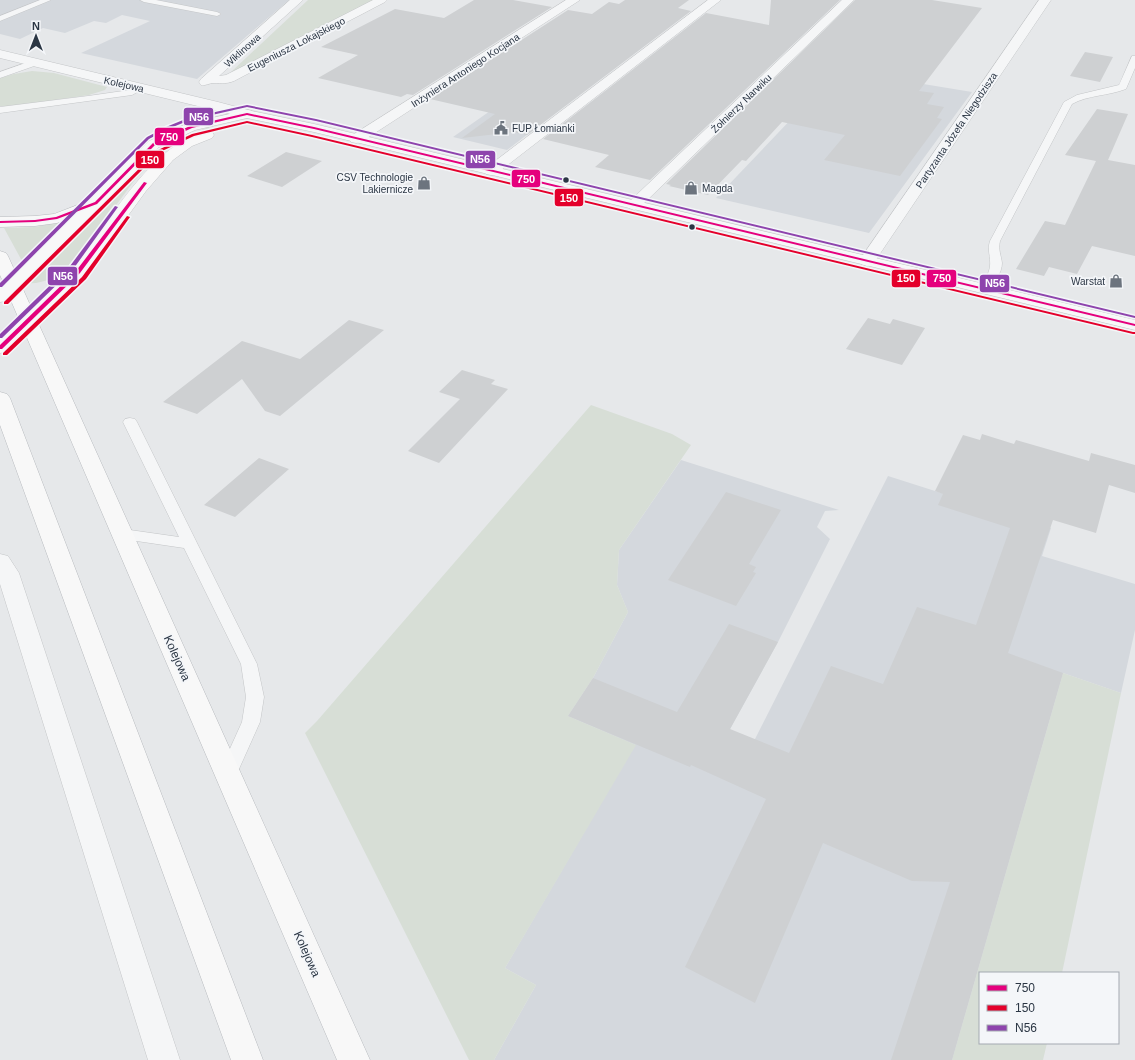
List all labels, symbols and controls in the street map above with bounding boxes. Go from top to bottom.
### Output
street label: Eugeniusza Lokajskiego [246,15,347,74]
north arrow [16,16,56,56]
text: N [32,20,40,32]
street label: Wiklinowa [222,31,263,70]
street label: Inżyniera Antoniego Kocjana [409,31,522,110]
street label: Partyzanta Józefa Niegodzisza [913,70,1000,190]
street label: Żołnierzy Narwiku [708,71,774,135]
street label: Kolejowa [103,75,145,95]
line badge: N56 [183,107,214,126]
text: N56 [189,111,209,123]
public building icon: FUP Łomianki [493,120,509,136]
place label: FUP Łomianki [512,123,575,134]
line badge: 750 [154,127,185,146]
text: 750 [160,131,178,143]
line badge: 150 [135,150,165,169]
line badge: N56 [465,150,496,169]
text: N56 [470,153,490,165]
text: 150 [141,154,159,166]
line badge: 750 [511,169,541,188]
place label: CSV Technologie Lakiernicze [336,172,413,195]
text: 750 [517,173,535,185]
shop icon: CSV Technologie Lakiernicze [416,175,432,191]
unlabelled marker [561,175,571,185]
shop icon: Magda [683,180,699,196]
place label: Magda [702,183,733,194]
line badge: 150 [554,188,584,207]
text: 150 [560,192,578,204]
unlabelled marker [687,222,697,232]
line badge: N56 [47,266,78,286]
line badge: 150 [891,269,921,288]
line badge: 750 [926,269,957,288]
text: N56 [53,270,73,282]
text: 150 [897,272,915,284]
text: 750 [933,272,951,284]
shop icon: Warstat [1108,273,1124,289]
line badge: N56 [979,274,1010,293]
place label: Warstat [1071,276,1105,287]
text: N56 [985,277,1005,289]
street label: Kolejowa [161,633,193,683]
street label: Kolejowa [291,929,323,979]
legend [979,972,1119,1044]
text: 750 [1015,981,1035,995]
text: 150 [1015,1001,1035,1015]
text: N56 [1015,1021,1037,1035]

